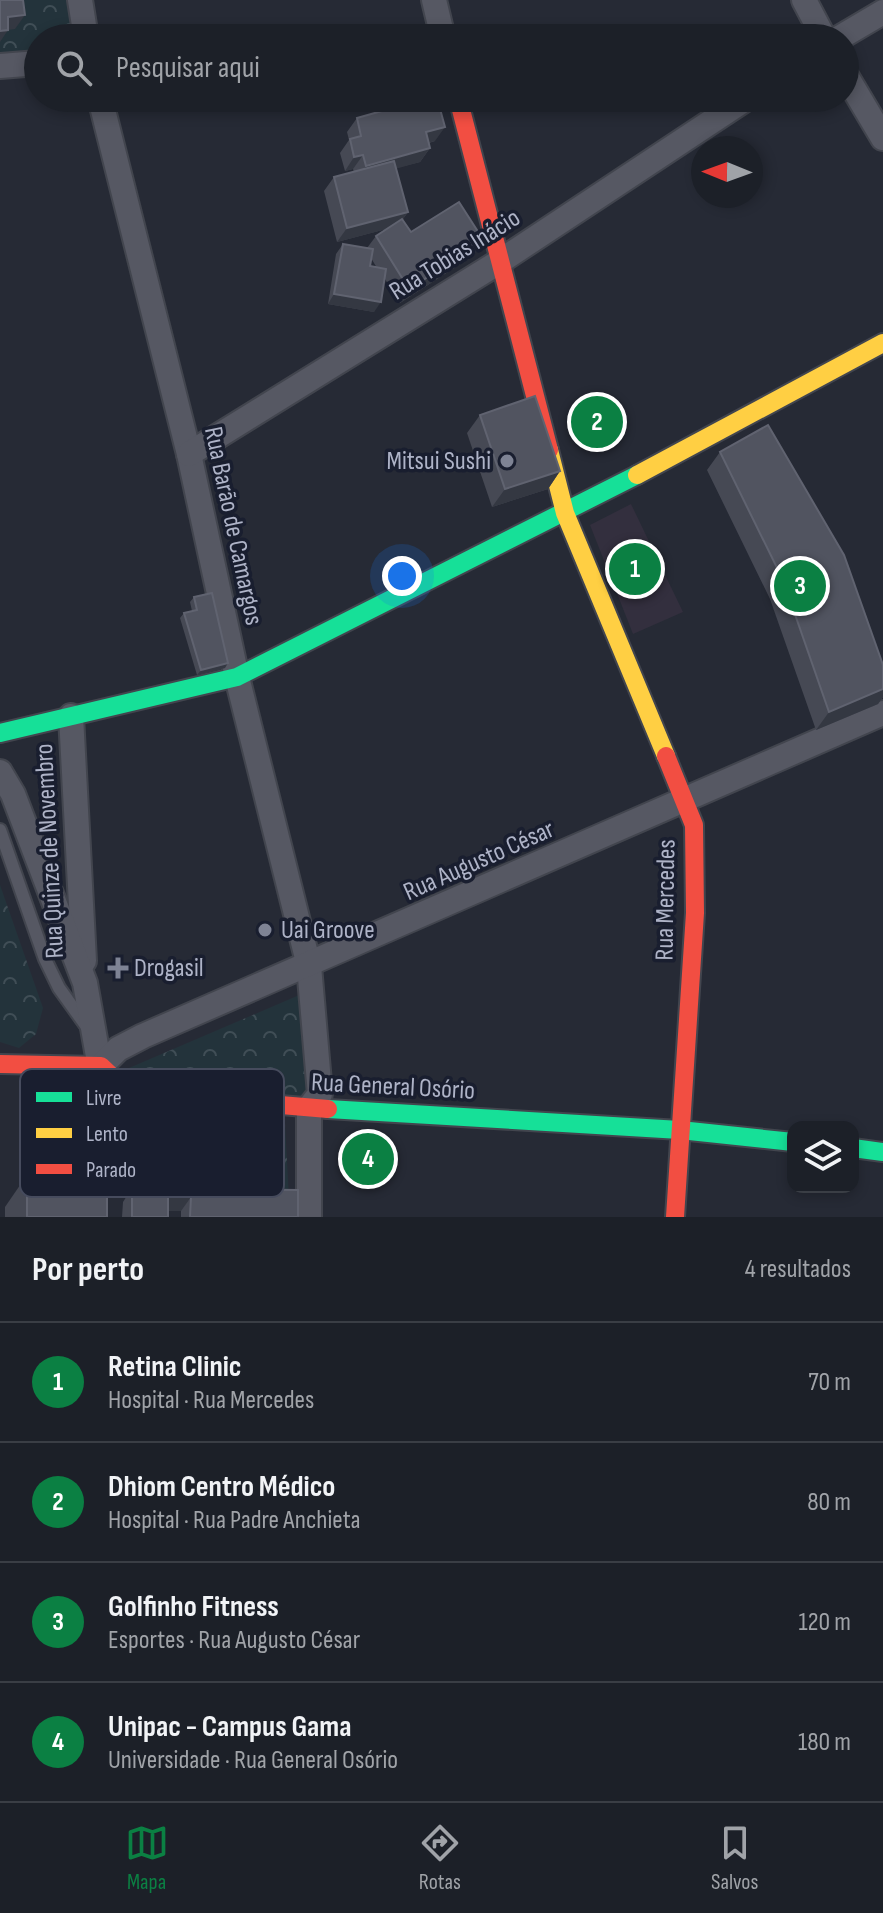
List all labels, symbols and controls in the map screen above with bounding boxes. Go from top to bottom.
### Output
search box [24,24,859,112]
icon: search [52,46,96,90]
text: Pesquisar aqui [116,50,260,86]
north arrow [691,136,763,208]
street label: Rua Tobias Inácio [384,203,526,307]
pin: 2 [571,392,623,452]
street label: Rua Barão de Camargos [197,424,269,628]
place label: Mitsui Sushi [387,446,491,477]
marker: Mitsui Sushi [498,452,516,470]
pin: 1 [609,539,661,599]
your location [382,556,422,596]
pin: 3 [774,556,826,616]
street label: Rua Quinze de Novembro [29,743,71,959]
street label: Rua Augusto César [399,814,560,908]
street label: Rua Mercedes [649,839,683,961]
place label: Uai Groove [281,915,375,946]
marker: Uai Groove [256,921,274,939]
place label: Drogasil [134,953,204,984]
marker: Drogasil [109,959,127,977]
street label: Rua General Osório [310,1067,476,1107]
legend [20,1069,284,1197]
text: Livre [86,1085,122,1112]
text: Lento [86,1121,128,1148]
map controls [787,1121,859,1193]
button: layers [787,1121,859,1193]
pin: 4 [342,1129,394,1189]
text: Parado [86,1157,136,1184]
text: Por perto [32,1249,144,1290]
text: 4 resultados [745,1254,851,1285]
text: Retina Clinic [108,1349,242,1385]
text: 1 [53,1367,63,1398]
text: 70 m [808,1367,851,1398]
text: Hospital · Rua Mercedes [108,1385,314,1416]
text: Dhiom Centro Médico [108,1469,335,1505]
text: 2 [52,1487,64,1518]
text: 80 m [807,1487,851,1518]
text: Hospital · Rua Padre Anchieta [108,1505,360,1536]
text: Golfinho Fitness [108,1589,279,1625]
text: 3 [52,1607,64,1638]
text: 120 m [798,1607,851,1638]
text: Esportes · Rua Augusto César [108,1625,360,1656]
text: Unipac - Campus Gama [108,1709,351,1745]
text: 4 [52,1727,64,1758]
text: 180 m [798,1727,851,1758]
text: Universidade · Rua General Osório [108,1745,398,1776]
tab: Mapa [125,1821,169,1896]
tab: Rotas [418,1821,462,1896]
tab: Salvos [711,1821,758,1896]

